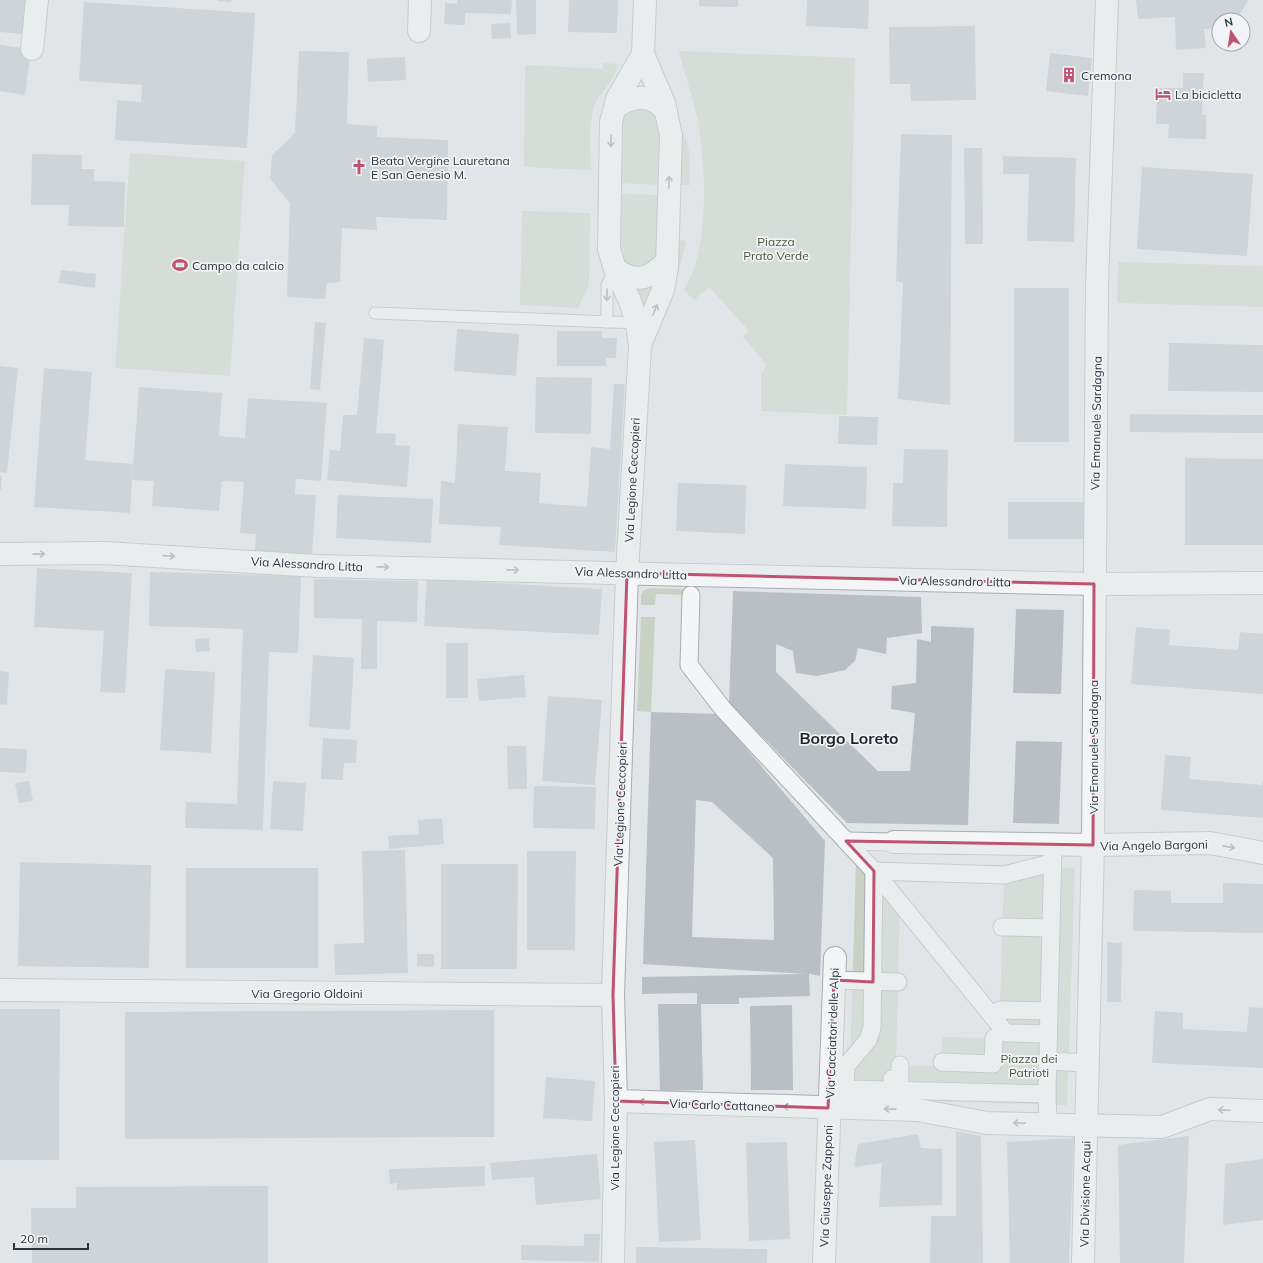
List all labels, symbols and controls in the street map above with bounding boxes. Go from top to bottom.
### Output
north arrow [1211,12,1251,52]
text: N [1223,15,1234,30]
building icon: Cremona [1060,66,1078,84]
place label: Cremona [1081,68,1132,83]
hotel icon: La bicicletta [1154,85,1172,103]
place label: La bicicletta [1175,87,1242,102]
one-way arrow [607,134,615,147]
place label: Beata Vergine Lauretana E San Genesio M. [371,153,510,182]
church icon: Beata Vergine Lauretana E San Genesio M. [350,158,368,176]
one-way arrow [666,176,673,189]
park label: Piazza Prato Verde [743,234,809,263]
sports icon: Campo da calcio [171,256,189,274]
place label: Campo da calcio [192,258,284,273]
one-way arrow [603,288,611,301]
one-way arrow [651,304,659,316]
street label: Via Emanuele Sardagna [1087,356,1105,490]
street label: Via Legione Ceccopieri [621,417,643,543]
one-way arrow [32,550,45,557]
one-way arrow [162,552,175,559]
street label: Via Alessandro Litta [251,554,363,574]
one-way arrow [376,563,389,571]
street label: Via Alessandro Litta [575,564,687,582]
one-way arrow [506,566,519,574]
street label: Via Alessandro Litta [899,573,1011,589]
street label: Via Emanuele Sardagna [1086,680,1101,814]
district label: Borgo Loreto [799,728,899,748]
street label: Via Legione Ceccopieri [610,741,630,867]
street label: Via Angelo Bargoni [1100,837,1208,853]
one-way arrow [1222,844,1235,852]
street label: Via Cacciatori delle Alpi [822,967,842,1099]
street label: Via Gregorio Oldoini [251,986,363,1001]
park label: Piazza dei Patrioti [1000,1051,1058,1080]
street label: Via Legione Ceccopieri [607,1065,622,1190]
street label: Via Carlo Cattaneo [669,1096,775,1114]
one-way arrow [639,1099,652,1106]
one-way arrow [783,1103,796,1111]
one-way arrow [884,1105,897,1113]
one-way arrow [1218,1106,1231,1113]
one-way arrow [1013,1119,1026,1127]
street label: Via Giuseppe Zapponi [816,1125,836,1247]
street label: Via Divisione Acqui [1077,1140,1093,1247]
scale bar [14,1225,88,1251]
text: 20 m [20,1231,48,1246]

